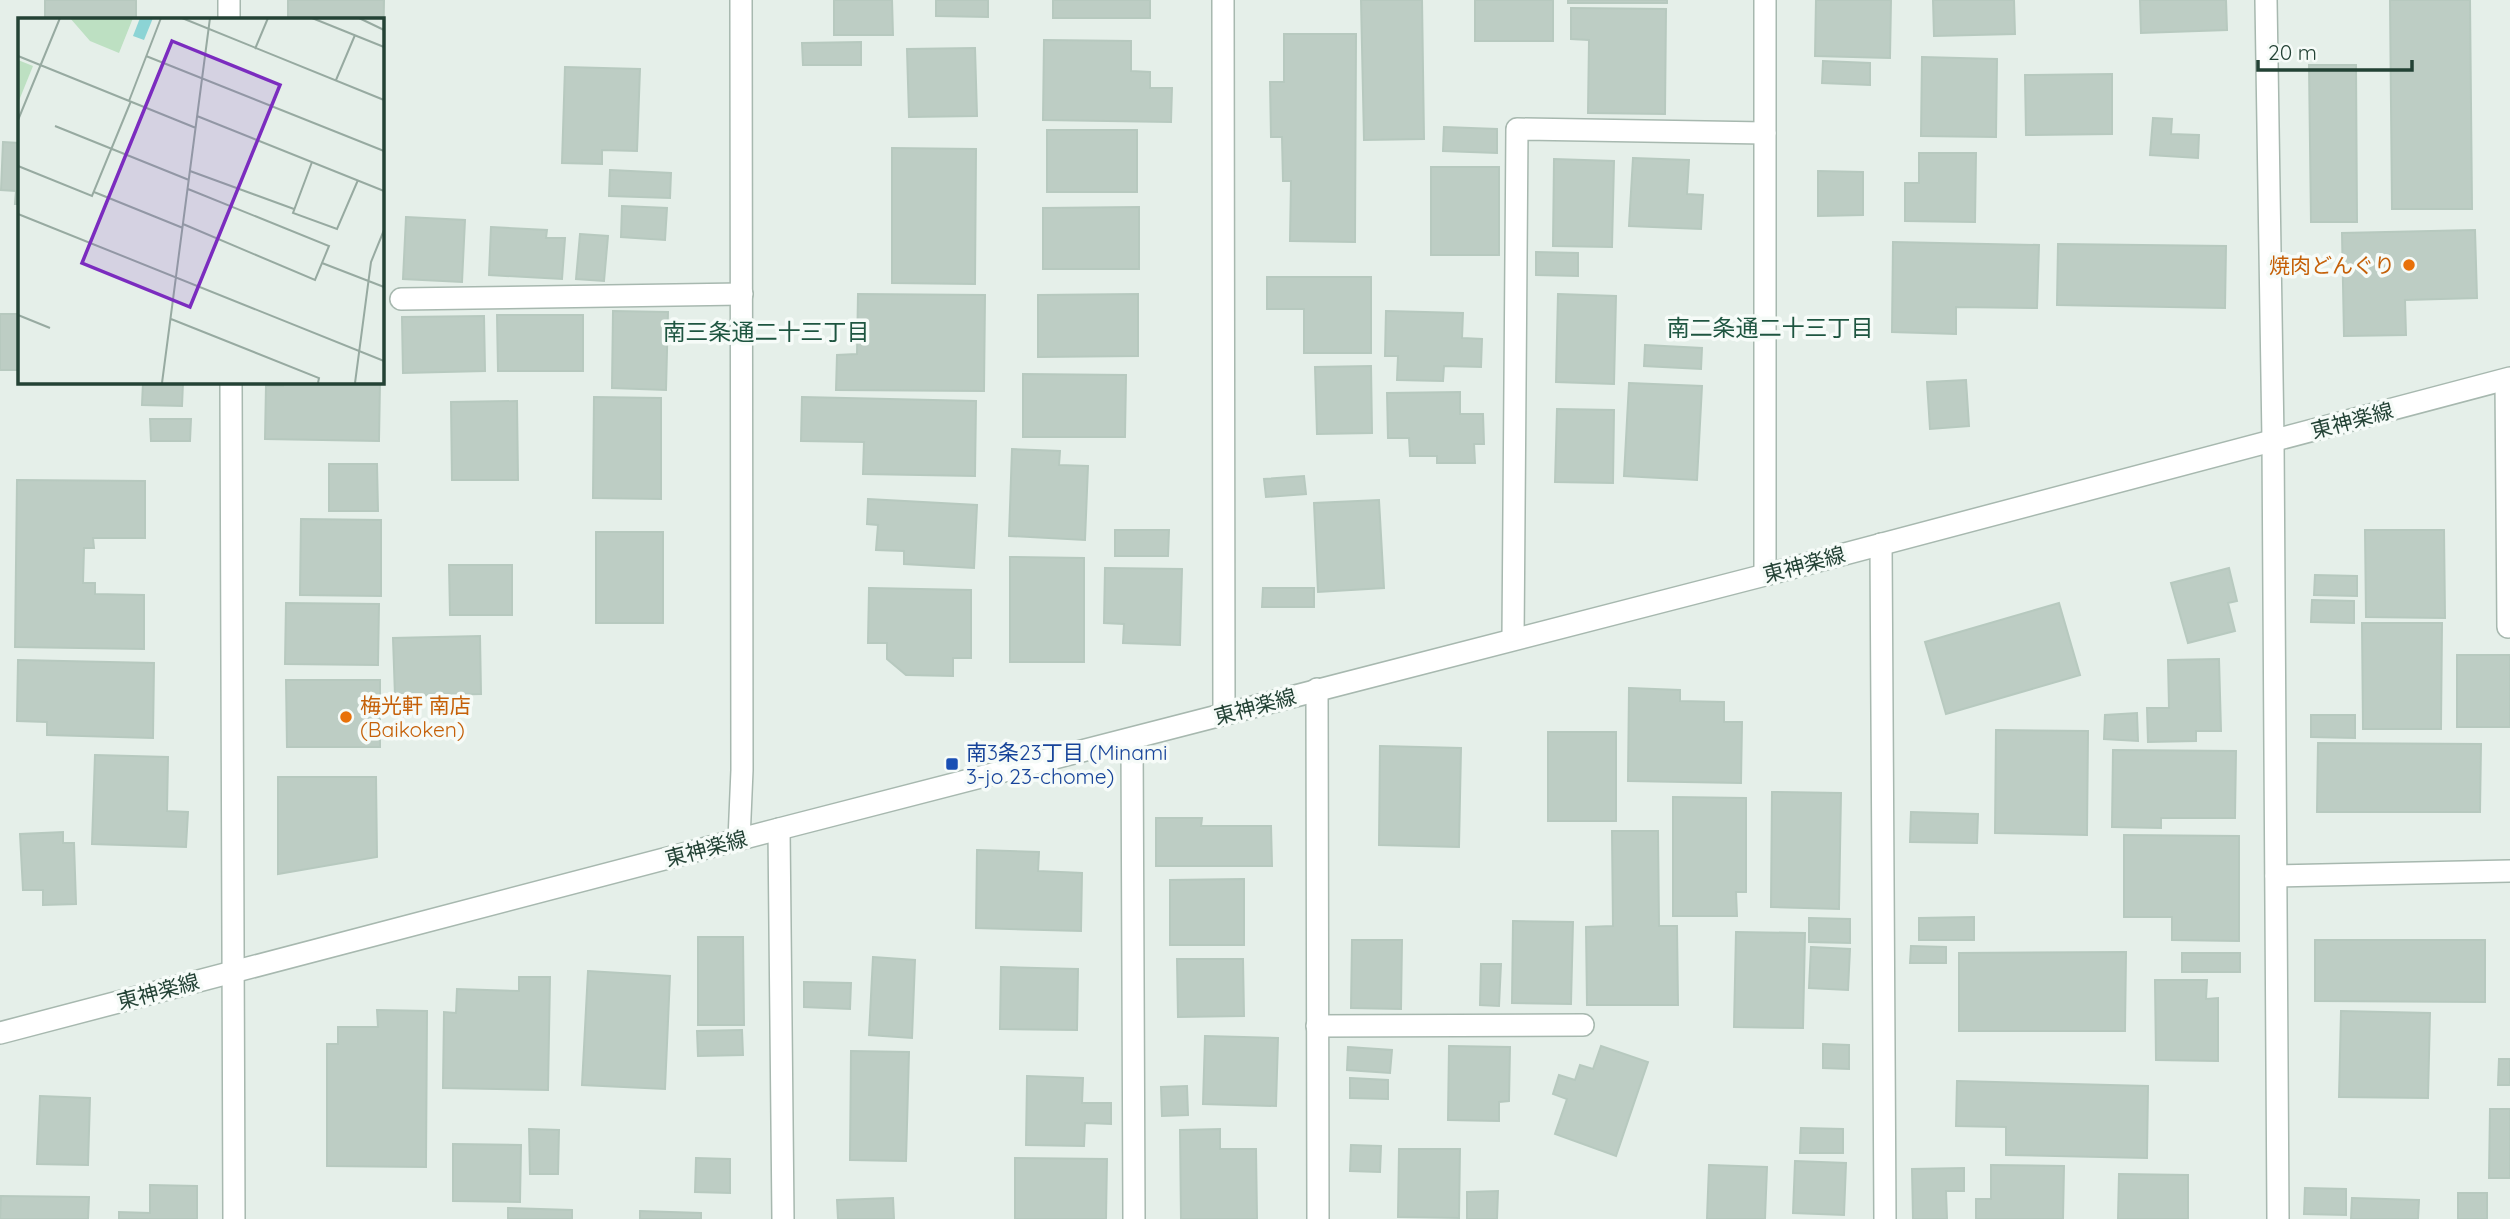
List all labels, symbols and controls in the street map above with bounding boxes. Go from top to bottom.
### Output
inset map [18,18,383,383]
scale bar [2258,28,2412,72]
text: 20 m [2268,39,2317,65]
place label: 焼肉どんぐり [2269,252,2395,278]
marker: 焼肉どんぐり [2401,257,2417,273]
district label: 南二条通二十三丁目 [1667,313,1874,342]
district label: 南三条通二十三丁目 [663,317,870,346]
street label: 東神楽線 [2308,397,2396,443]
street label: 東神楽線 [1760,541,1848,587]
street label: 東神楽線 [1211,683,1299,729]
place label: 梅光軒 南店 (Baikoken) [360,692,471,742]
marker: 梅光軒 南店 (Baikoken) [338,709,354,725]
place label: 南3条23丁目 (Minami 3-jo 23-chome) [966,739,1168,789]
marker: 南3条23丁目 (Minami 3-jo 23-chome) [944,756,960,772]
street label: 東神楽線 [662,825,750,871]
street label: 東神楽線 [114,968,202,1014]

